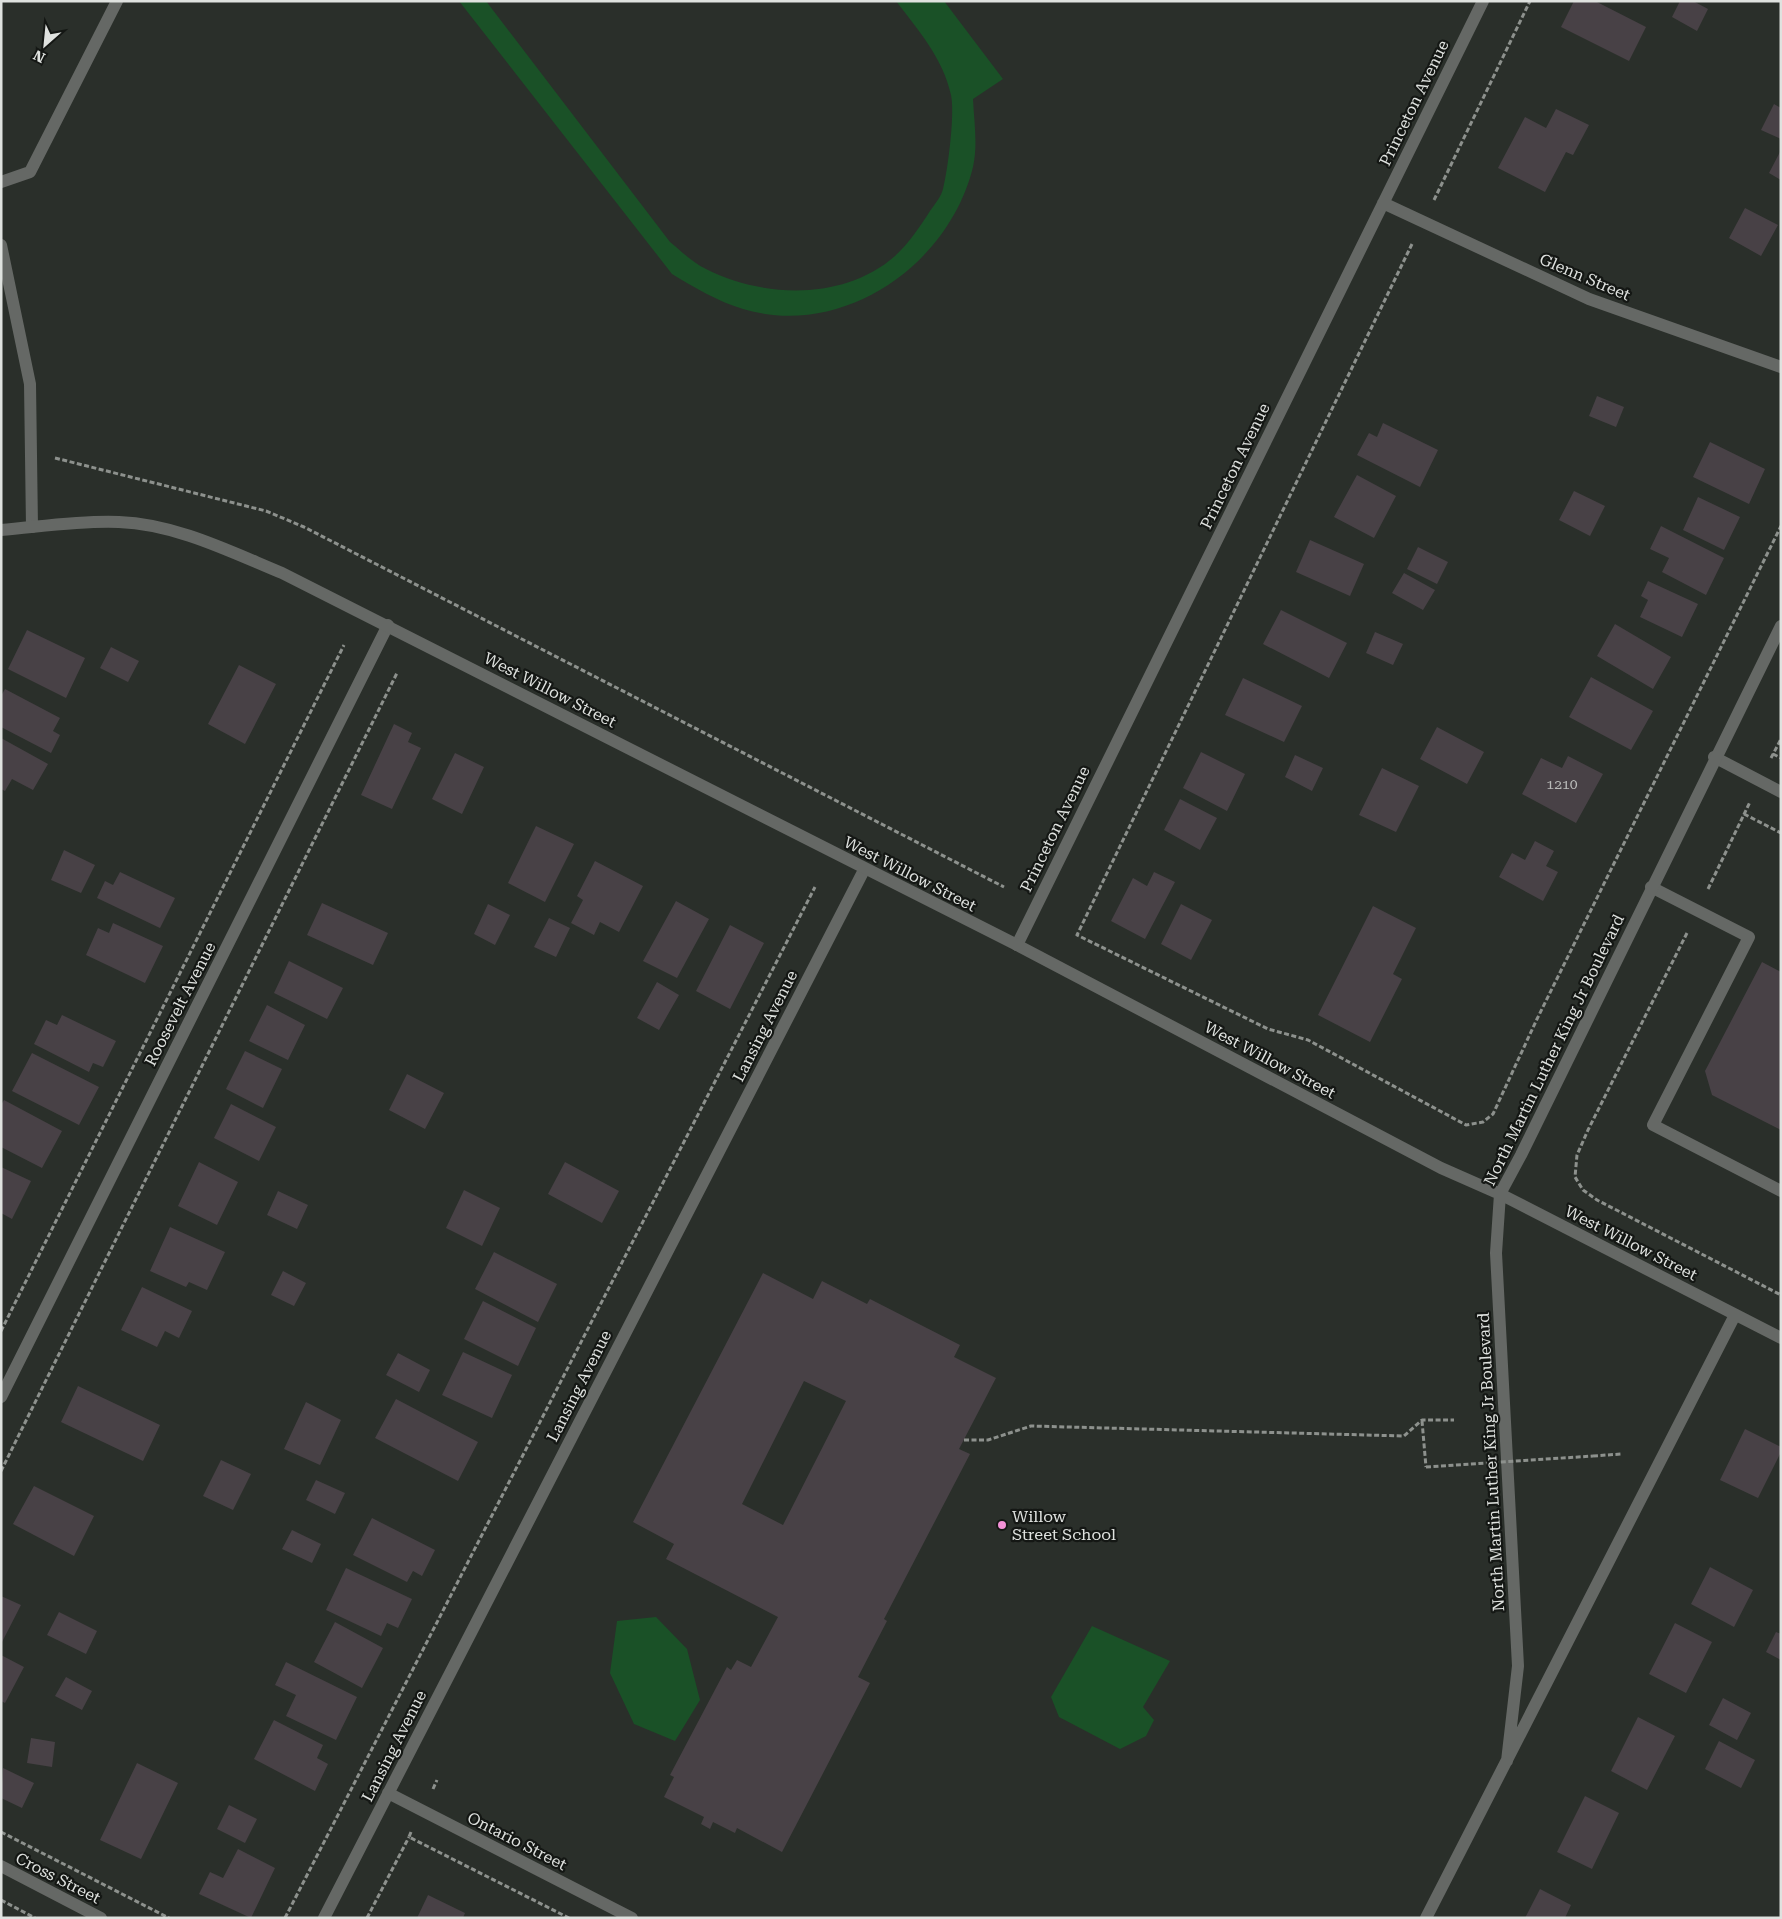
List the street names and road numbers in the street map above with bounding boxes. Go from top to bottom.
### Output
street label: Princeton Avenue [1375,37,1453,169]
street label: Glenn Street [1537,249,1633,305]
street label: Princeton Avenue [1196,400,1274,532]
street label: West Willow Street [481,648,619,732]
street label: Princeton Avenue [1016,763,1094,895]
street label: West Willow Street [841,832,979,916]
street label: North Martin Luther King Jr Boulevard [1480,911,1628,1189]
street label: Roosevelt Avenue [141,939,220,1069]
street label: Lansing Avenue [729,967,801,1085]
street label: West Willow Street [1201,1017,1339,1103]
street label: West Willow Street [1562,1201,1700,1285]
street label: North Martin Luther King Jr Boulevard [1474,1312,1508,1612]
street label: Lansing Avenue [543,1327,615,1445]
street label: Lansing Avenue [358,1687,430,1805]
street label: Ontario Street [464,1808,570,1874]
street label: Cross Street [12,1848,104,1908]

